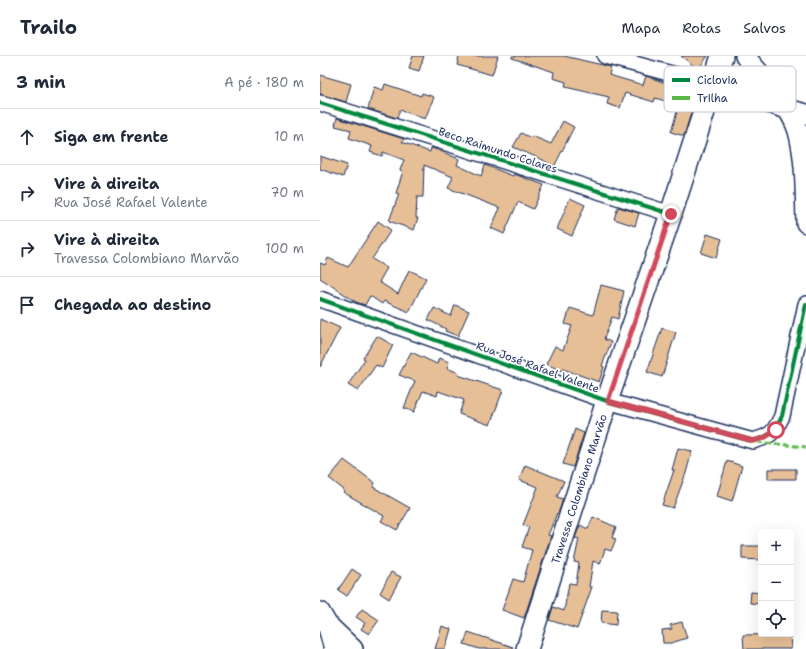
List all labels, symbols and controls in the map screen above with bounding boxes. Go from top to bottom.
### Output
text: Trailo [20,15,77,40]
text: Mapa [621,19,660,37]
text: Rotas [682,19,721,37]
text: Salvos [743,19,786,37]
legend [664,66,796,112]
text: 3 min [16,71,66,93]
text: Ciclovia [697,73,737,88]
text: A pé · 180 m [224,74,304,91]
text: Trilha [697,91,728,106]
street label: Beco Raimundo Colares [436,124,559,177]
icon: ahead [16,126,38,148]
text: Siga em frente [54,127,169,147]
text: 10 m [274,128,304,145]
text: Vire à direita [54,174,159,194]
icon: right [16,182,38,204]
text: 70 m [270,184,304,201]
text: Rua José Rafael Valente [54,194,208,211]
route end [662,205,680,223]
text: Vire à direita [54,230,159,250]
icon: right [16,238,38,260]
text: 100 m [265,240,304,257]
text: Travessa Colombiano Marvão [54,250,239,267]
icon: arrive [16,294,38,316]
text: Chegada ao destino [54,295,211,315]
street label: Rua José Rafael Valente [474,338,601,397]
street label: Travessa Colombiano Marvão [548,412,611,566]
route start [767,421,785,439]
map controls [758,529,794,637]
button: + [758,529,794,565]
button: − [758,565,794,601]
button: locate [758,601,794,637]

